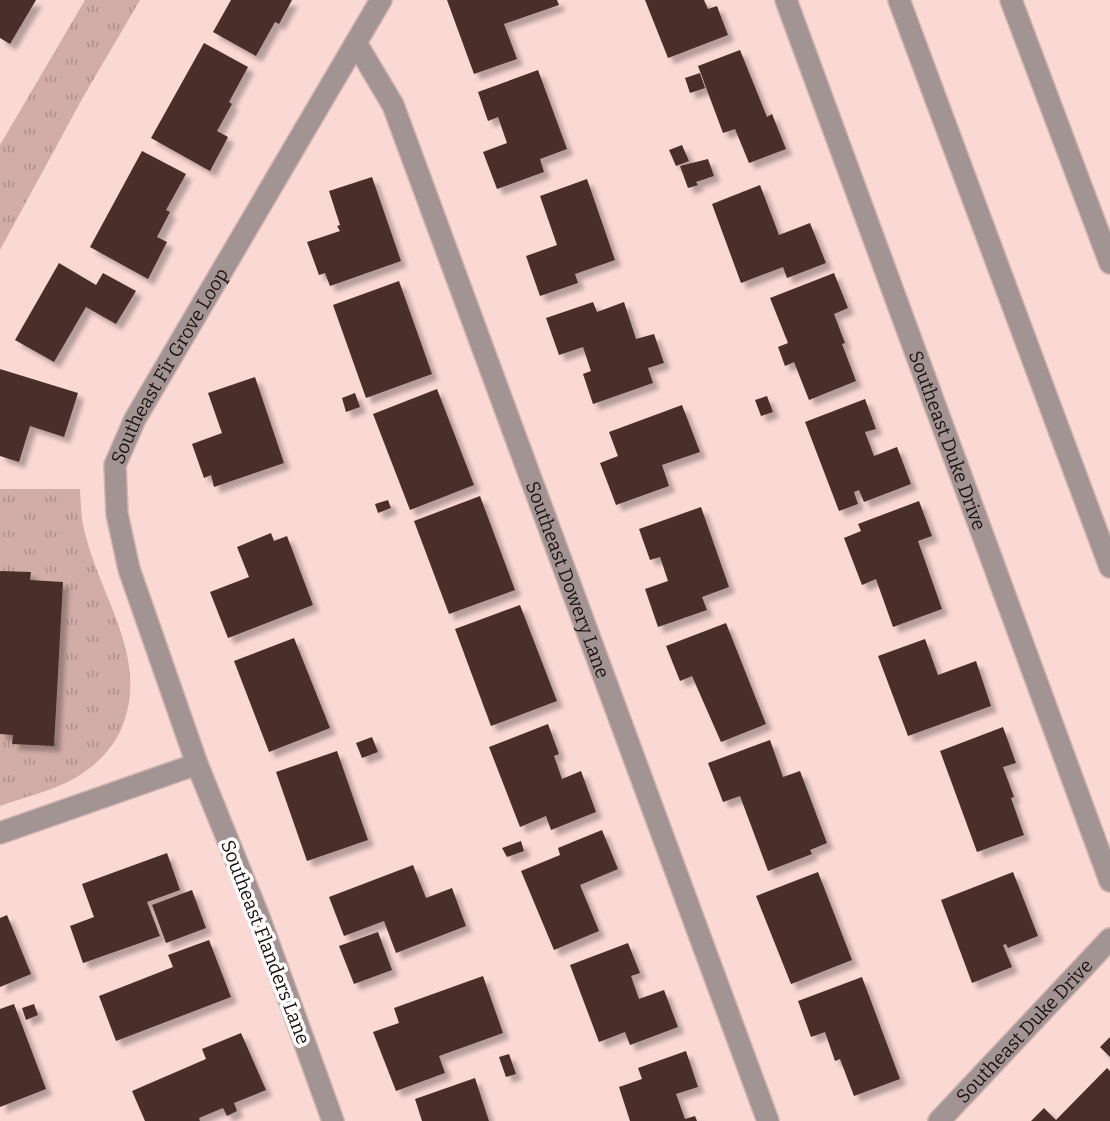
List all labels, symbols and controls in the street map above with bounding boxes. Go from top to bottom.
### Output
street label: Southeast Fir Grove Loop [106,264,233,468]
street label: Southeast Duke Drive [904,347,991,533]
street label: Southeast Dowery Lane [521,478,614,681]
street label: Southeast Flanders Lane [216,837,315,1047]
street label: Southeast Duke Drive [951,954,1098,1108]

